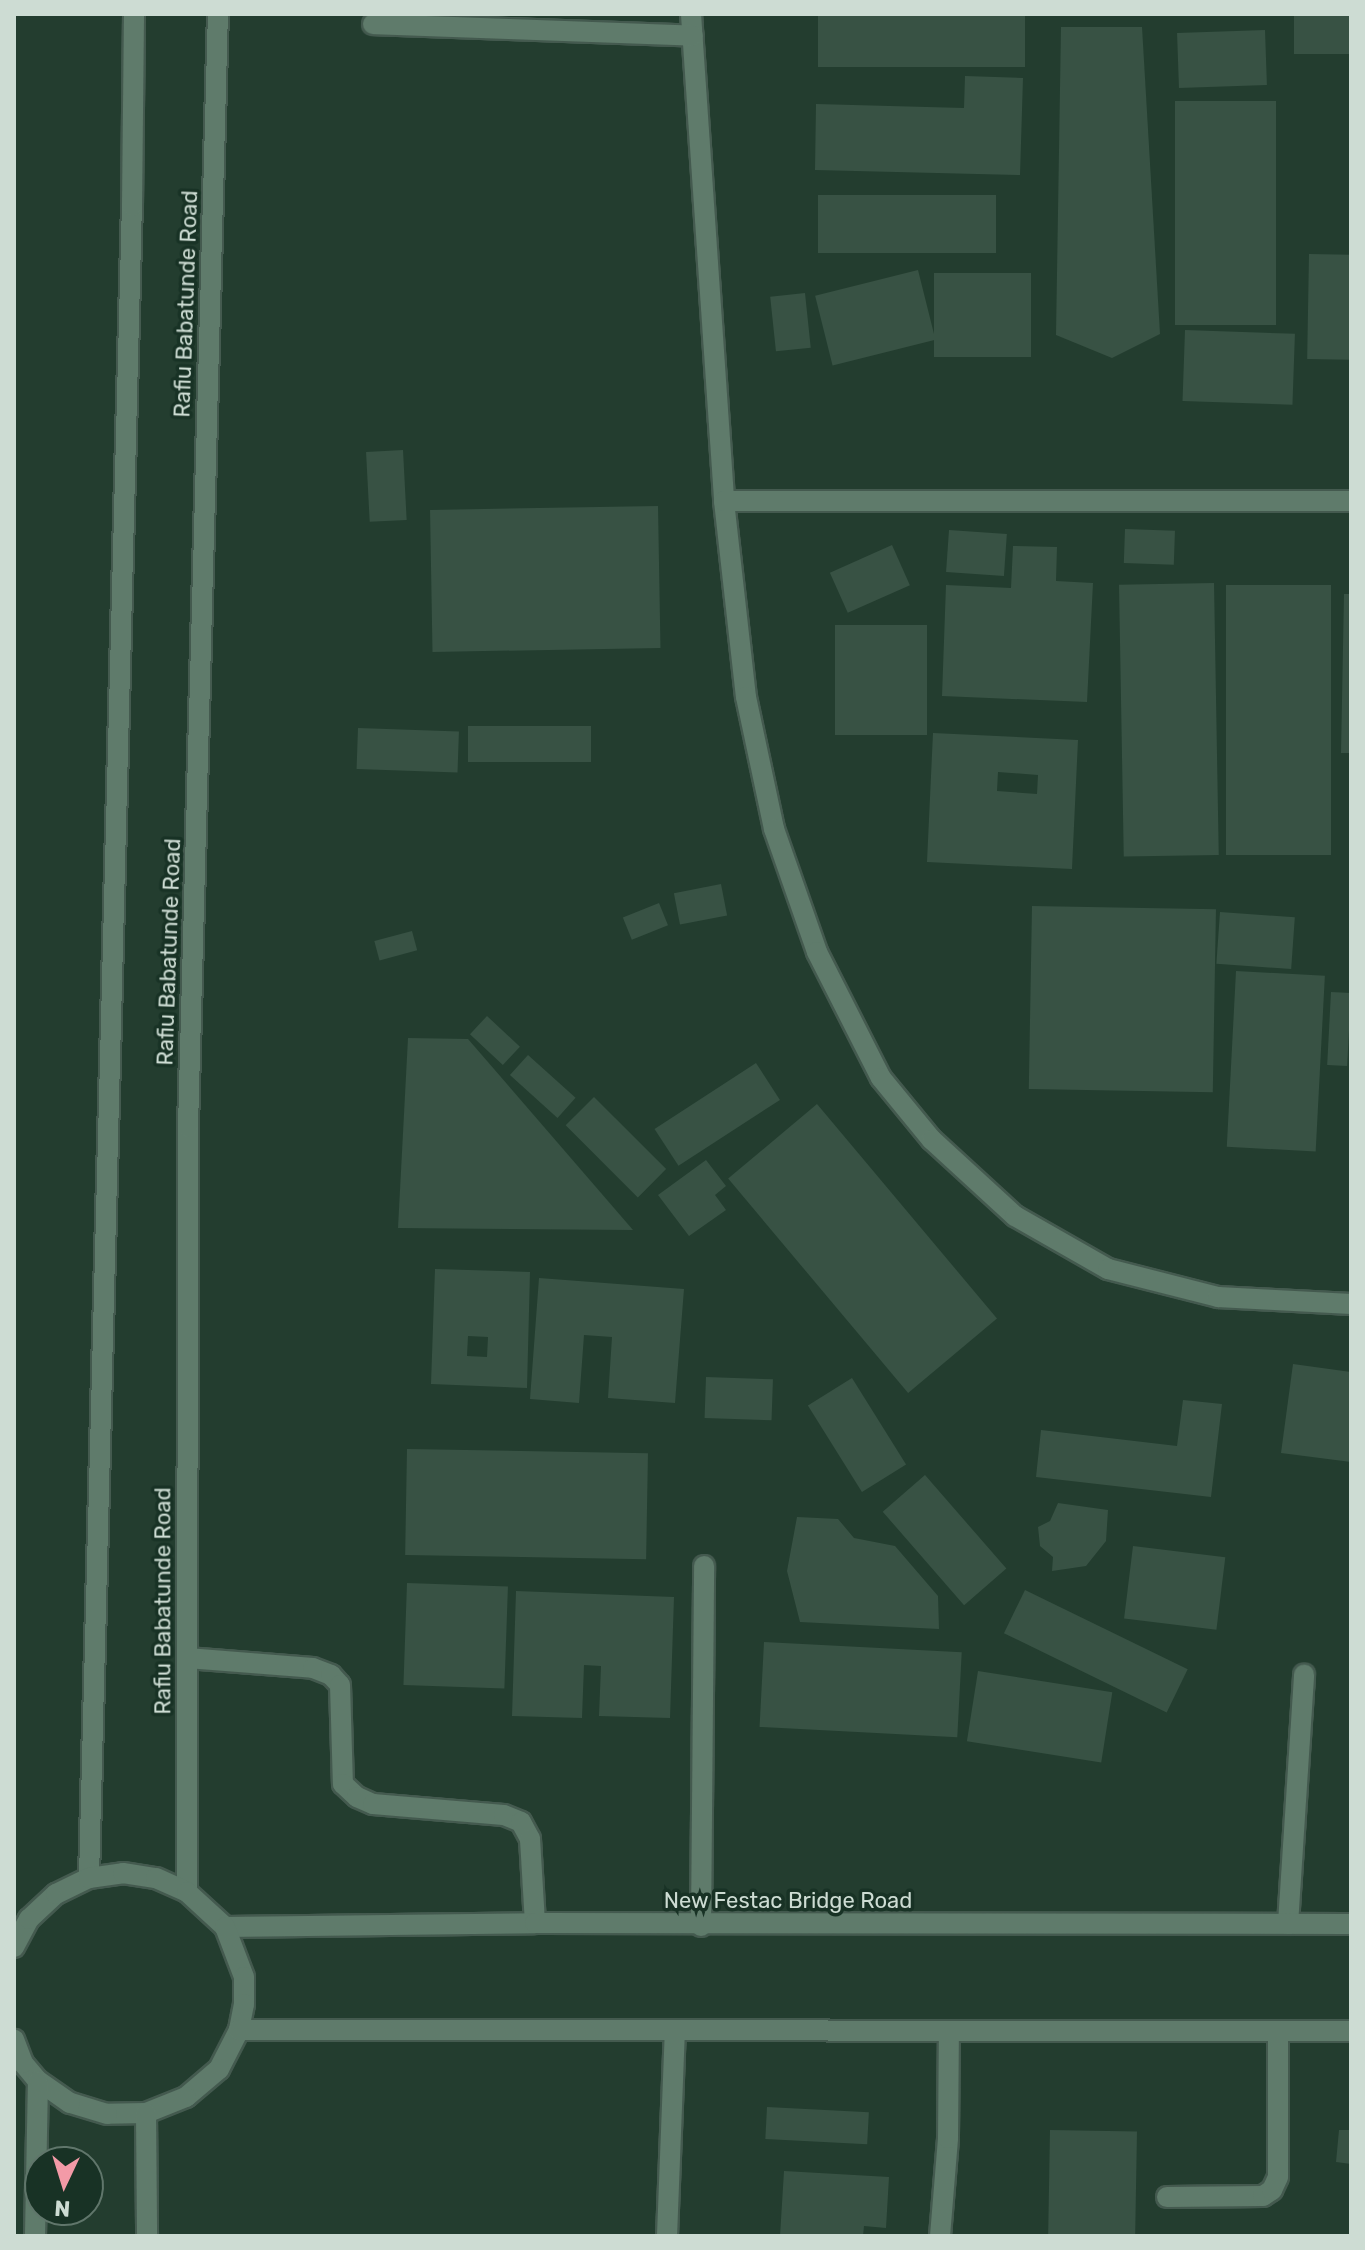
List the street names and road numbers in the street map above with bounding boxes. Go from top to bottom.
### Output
street label: Rafiu Babatunde Road [169,190,203,418]
street label: Rafiu Babatunde Road [152,838,186,1066]
street label: Rafiu Babatunde Road [150,1487,176,1715]
street label: New Festac Bridge Road [663,1888,913,1914]

